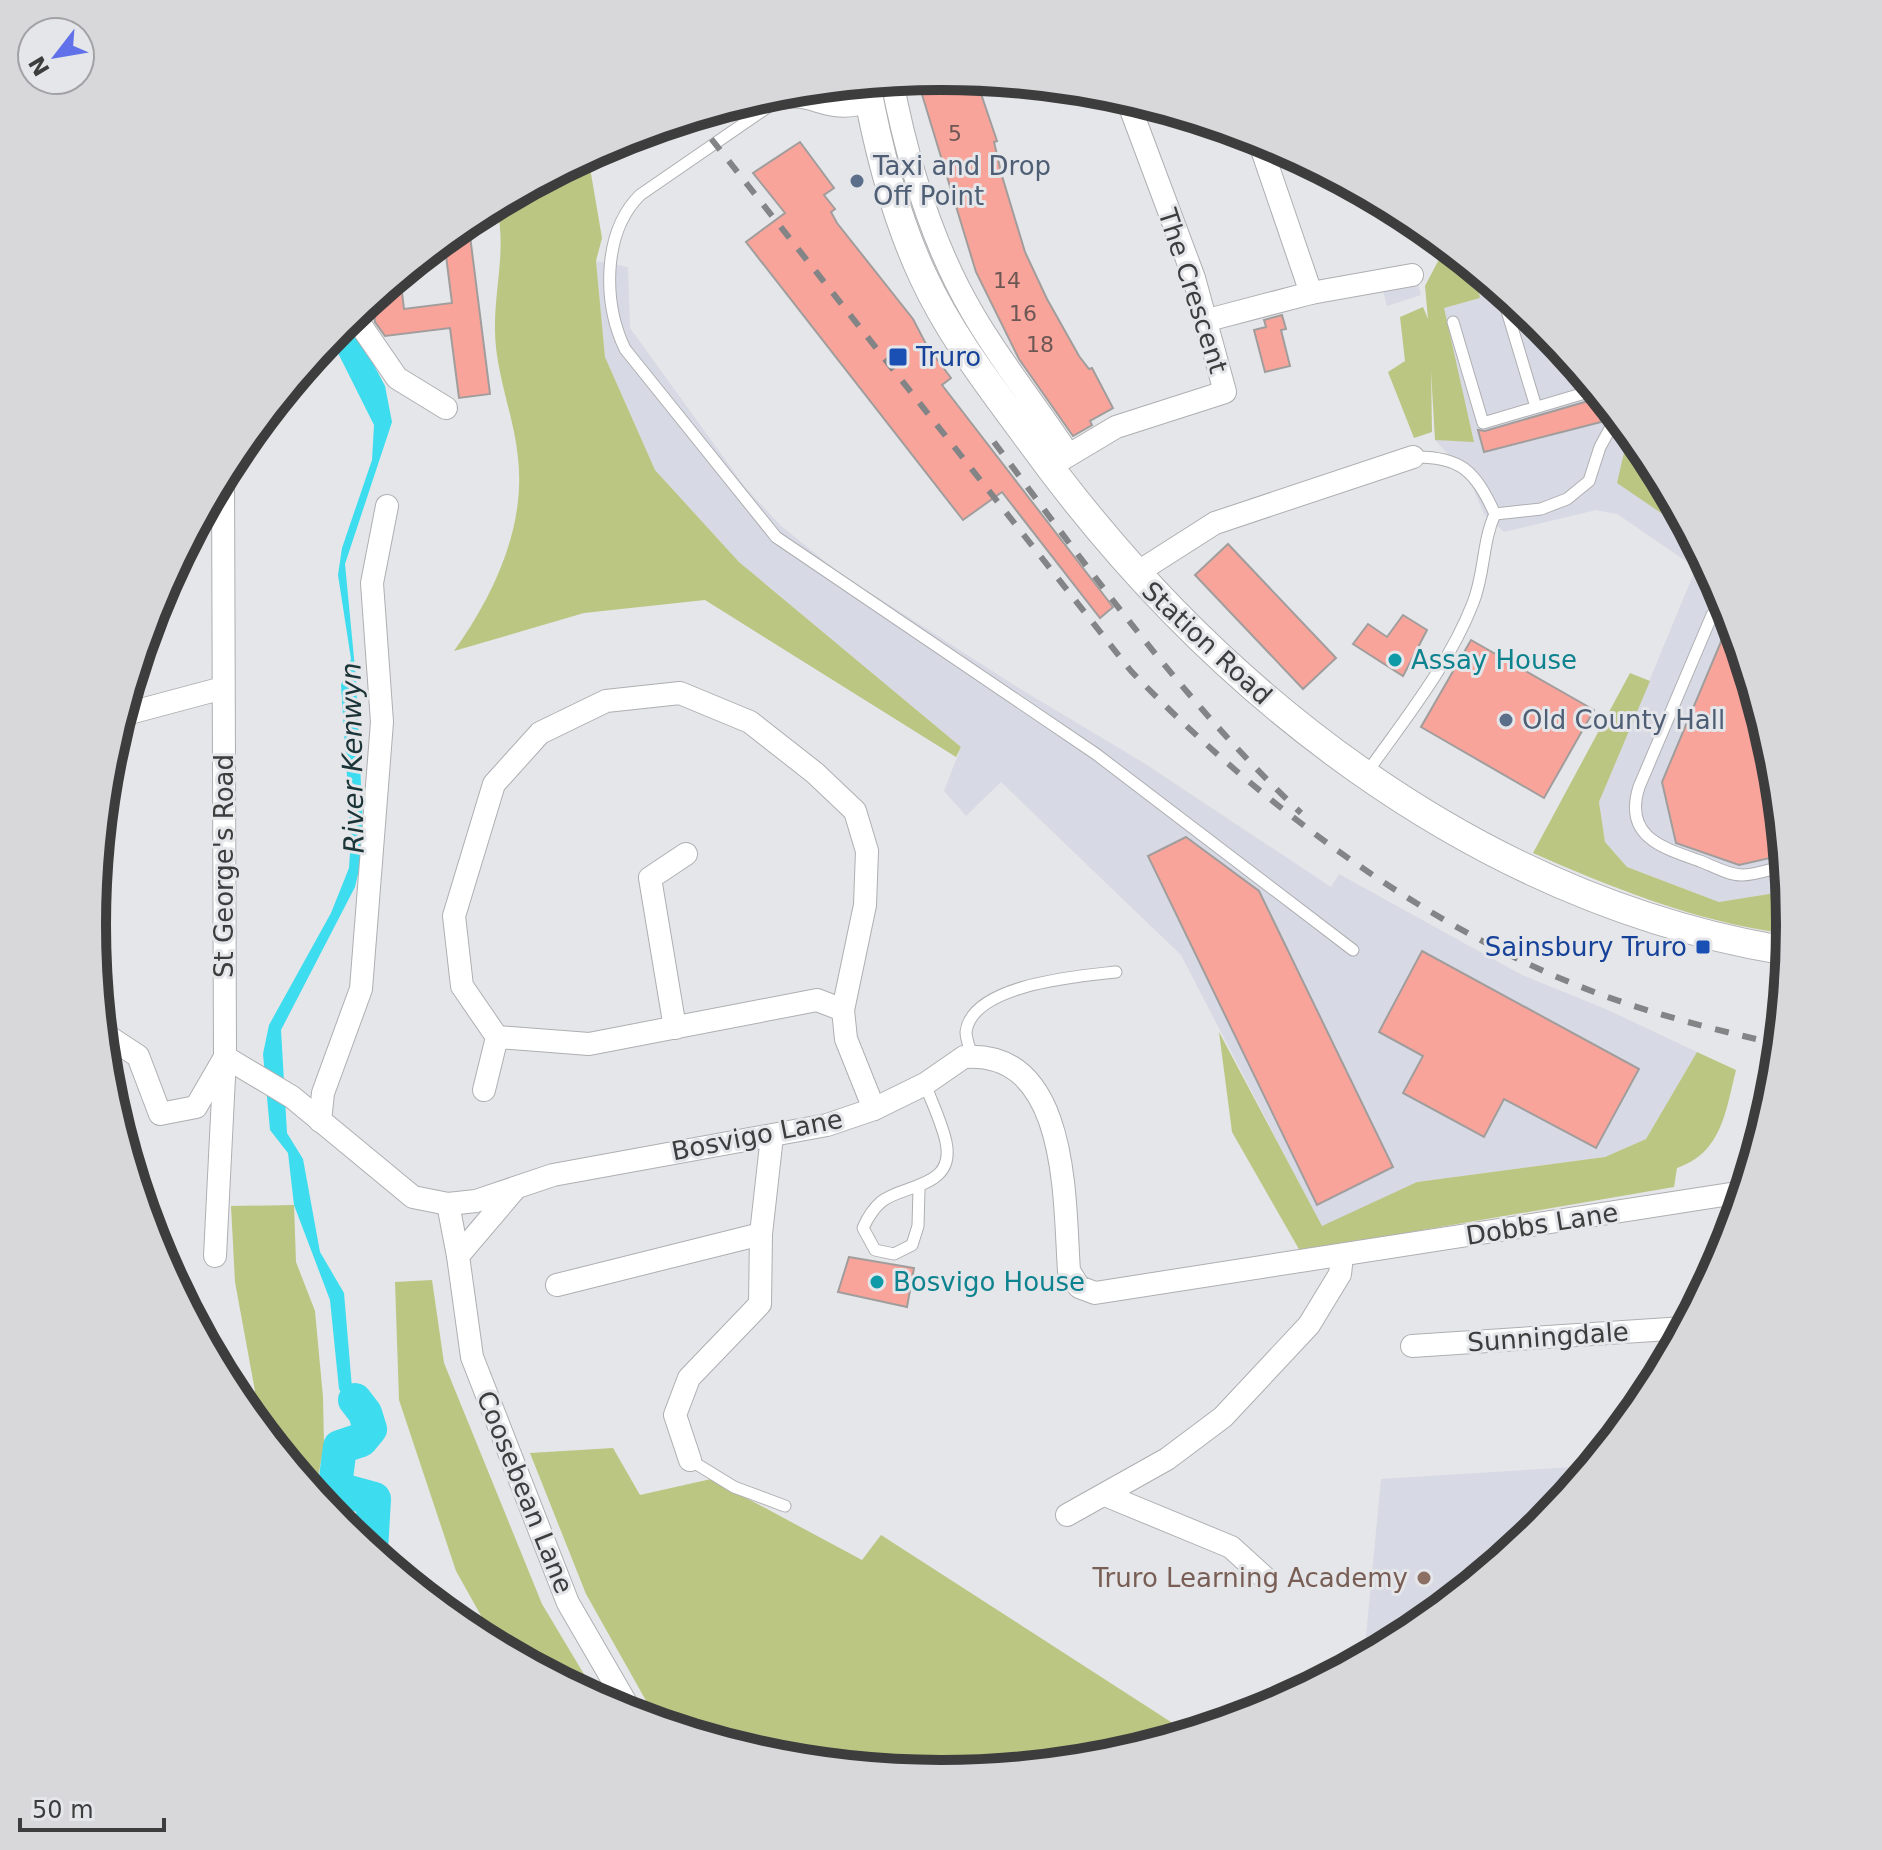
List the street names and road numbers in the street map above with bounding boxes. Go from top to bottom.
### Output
street label: The Crescent [1152,204,1234,377]
street label: Station Road [1136,575,1278,711]
street label: St George's Road [209,754,239,978]
street label: Bosvigo Lane [669,1104,845,1166]
street label: Dobbs Lane [1464,1197,1620,1251]
street label: Sunningdale [1466,1316,1630,1358]
street label: Coosebean Lane [471,1386,579,1598]

